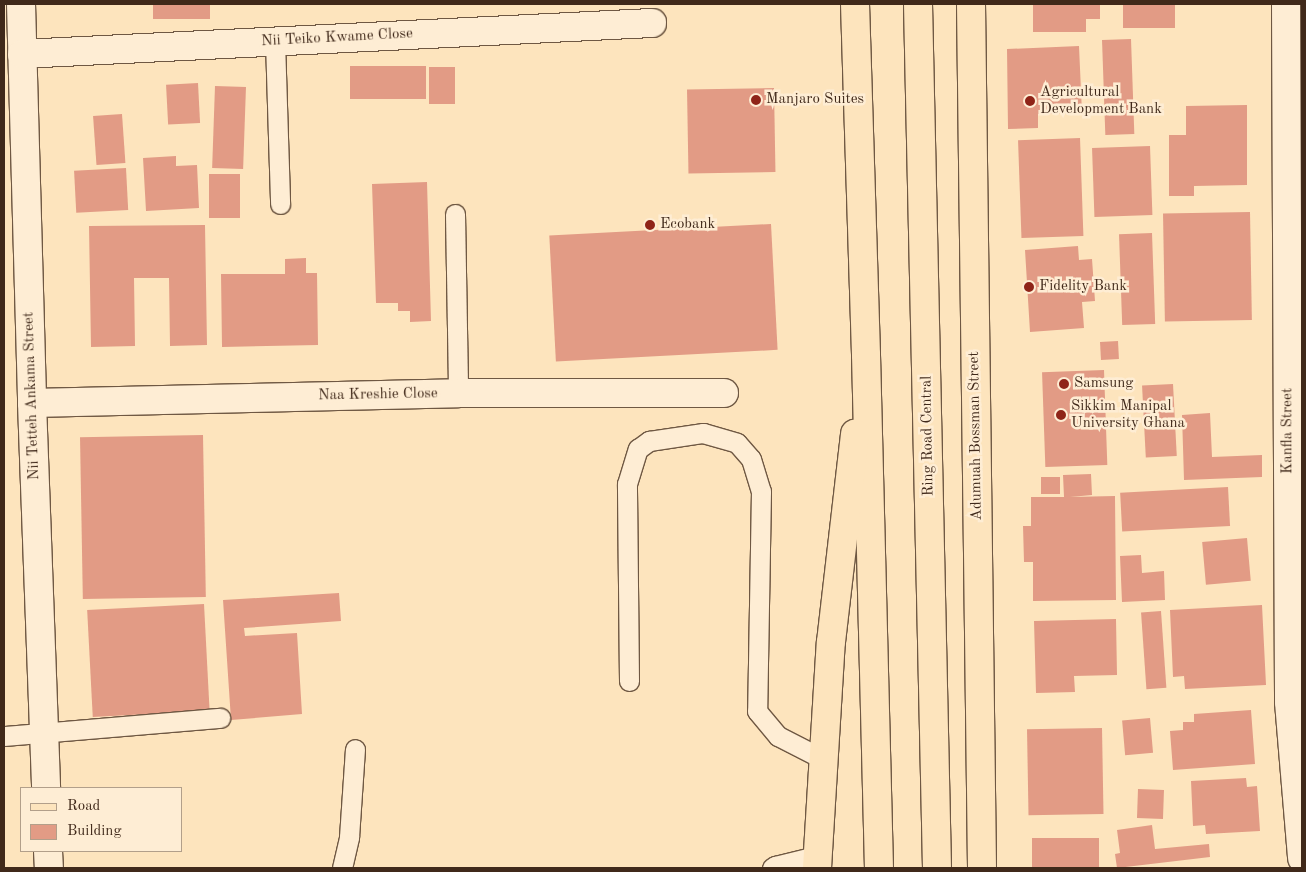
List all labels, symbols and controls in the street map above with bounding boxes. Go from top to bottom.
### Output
street label: Nii Teiko Kwame Close [261,25,413,51]
place label: Agricultural Development Bank [1040,83,1162,118]
place label: Manjaro Suites [766,91,864,109]
marker: Manjaro Suites [750,94,762,106]
marker: Agricultural Development Bank [1024,95,1036,107]
place label: Ecobank [660,216,715,234]
marker: Ecobank [644,219,656,231]
place label: Fidelity Bank [1039,278,1127,296]
marker: Fidelity Bank [1023,281,1035,293]
street label: Nii Tetteh Ankama Street [20,312,44,480]
street label: Adumuah Bossman Street [966,351,986,521]
street label: Ring Road Central [918,375,938,497]
place label: Samsung [1074,375,1133,393]
marker: Samsung [1058,378,1070,390]
street label: Naa Kreshie Close [318,385,438,405]
street label: Kanfla Street [1279,388,1297,474]
place label: Sikkim Manipal University Ghana [1071,397,1185,432]
marker: Sikkim Manipal University Ghana [1055,409,1067,421]
legend [20,787,182,852]
text: Road [67,799,100,814]
text: Building [67,824,122,839]

